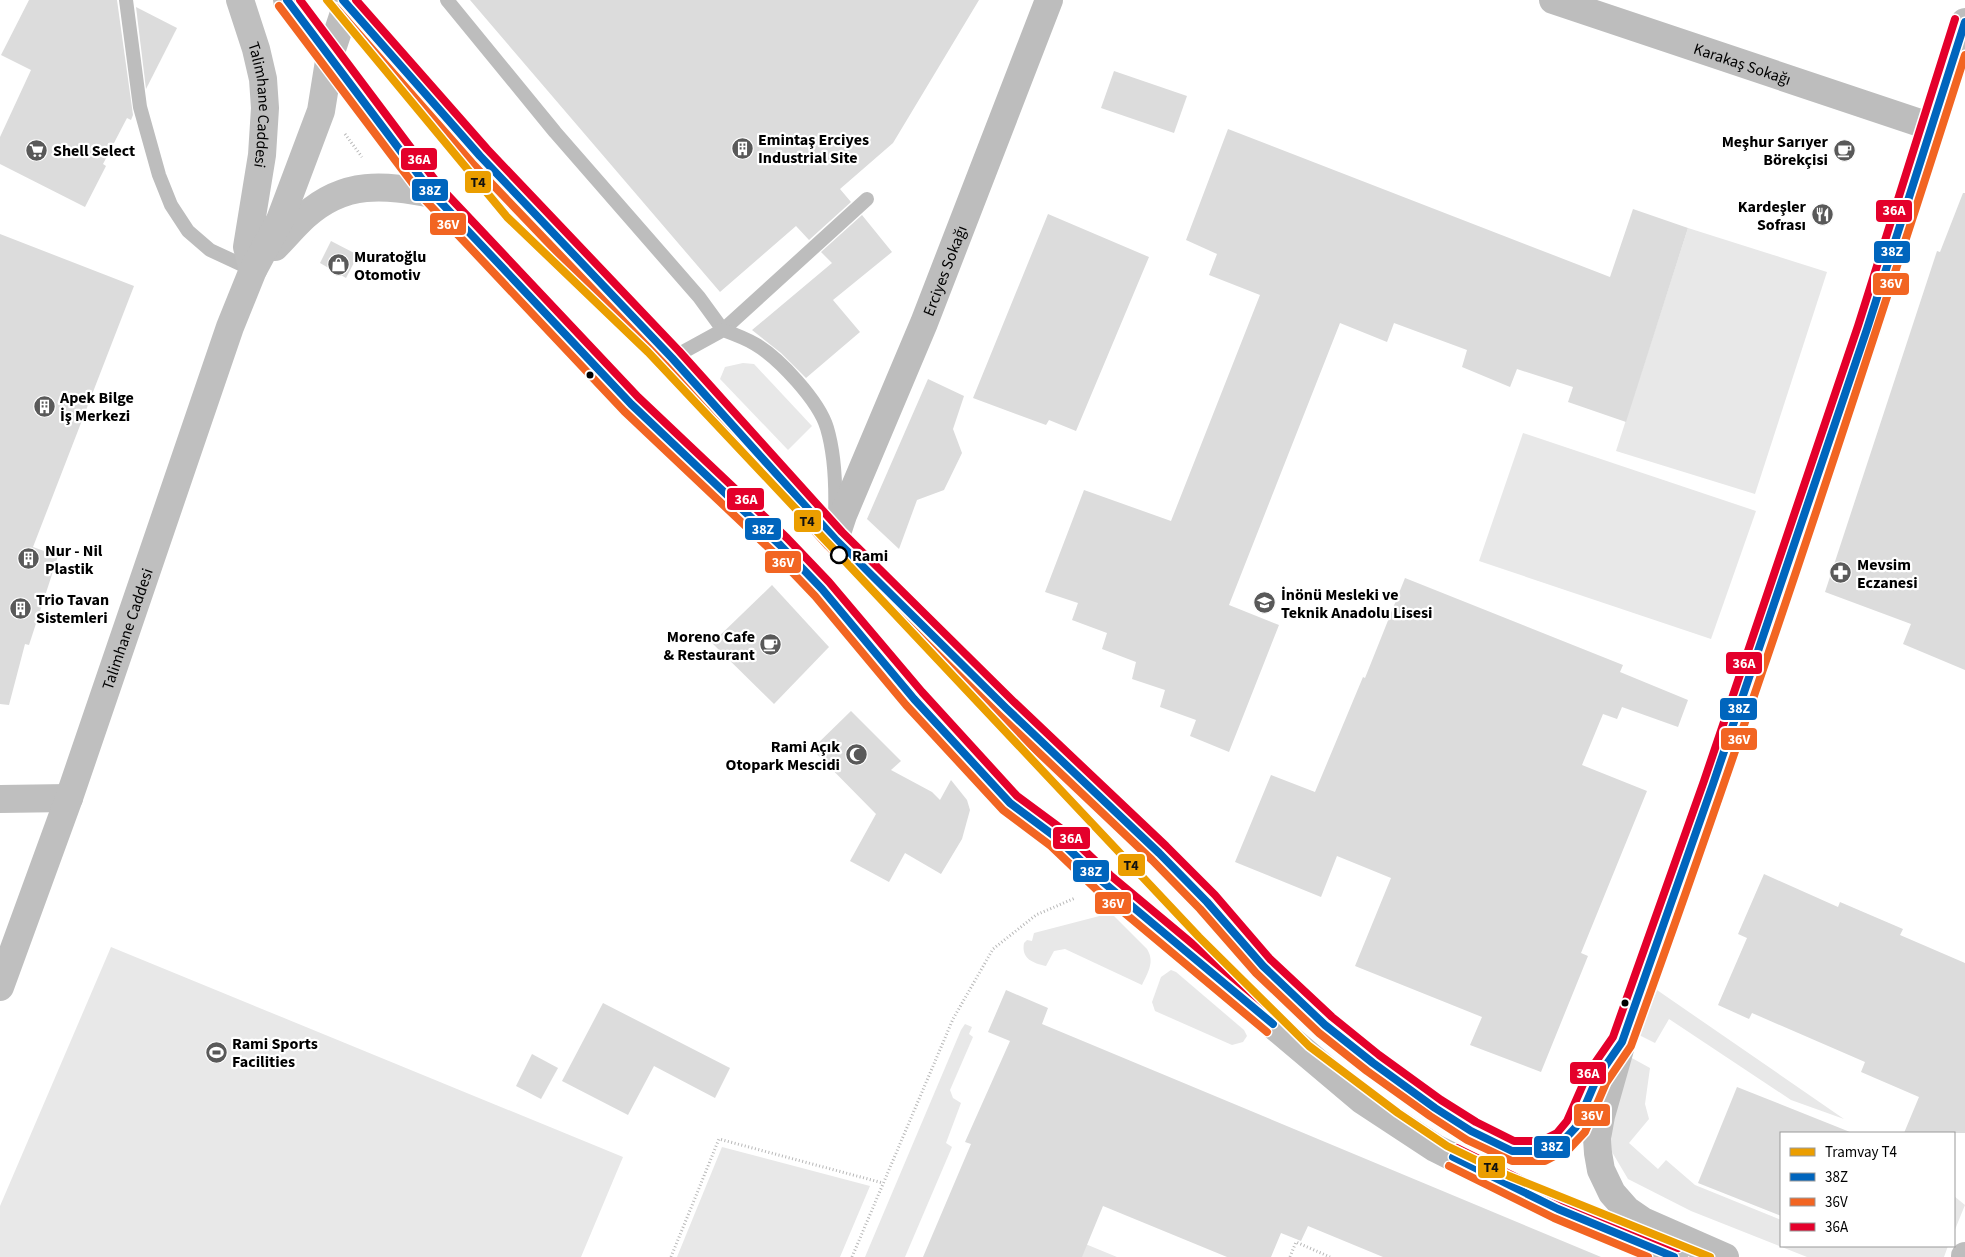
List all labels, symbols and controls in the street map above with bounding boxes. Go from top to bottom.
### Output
street label: Karakaş Sokağı [1691,38,1794,91]
street label: Talimhane Caddesi [242,39,275,169]
place label: Emintaş Erciyes Industrial Site [758,129,869,169]
place label: Meşhur Sarıyer Börekçisi [1722,131,1829,171]
building icon: Emintaş Erciyes Industrial Site [730,136,754,160]
supermarket icon: Shell Select [25,138,49,162]
cafe icon: Meşhur Sarıyer Börekçisi [1832,138,1856,162]
place label: Shell Select [53,140,135,162]
line badge: 36A [400,147,438,171]
text: 36A [408,150,431,170]
line badge: T4 [464,170,492,194]
text: T4 [470,173,486,193]
line badge: 38Z [411,178,449,202]
text: 38Z [419,181,442,201]
place label: Kardeşler Sofrası [1738,196,1807,236]
line badge: 36A [1875,199,1913,223]
text: 36A [1883,201,1906,221]
restaurant icon: Kardeşler Sofrası [1810,203,1834,227]
line badge: 36V [429,212,467,236]
text: 36V [437,215,459,235]
street label: Erciyes Sokağı [918,222,973,319]
line badge: 38Z [1873,240,1911,264]
text: 38Z [1881,242,1904,262]
place label: Muratoğlu Otomotiv [354,246,426,286]
shop icon: Muratoğlu Otomotiv [326,253,350,277]
line badge: 36V [1872,272,1910,296]
text: 36V [1880,274,1902,294]
unlabelled marker [585,370,595,380]
place label: Apek Bilge İş Merkezi [59,387,134,427]
building icon: Apek Bilge İş Merkezi [32,394,56,418]
line badge: 36A [726,487,765,511]
text: 36A [735,490,758,510]
line badge: T4 [793,509,822,533]
text: T4 [799,512,815,532]
line badge: 38Z [744,517,782,541]
text: 38Z [752,520,775,540]
place label: Nur - Nil Plastik [45,540,103,580]
place label: Rami [852,545,888,567]
marker: Rami [830,546,848,564]
building icon: Nur - Nil Plastik [17,547,41,571]
line badge: 36V [764,550,802,574]
text: 36V [772,553,794,573]
place label: Mevsim Eczanesi [1857,554,1918,594]
pharmacy icon: Mevsim Eczanesi [1829,561,1853,585]
street label: Talimhane Caddesi [97,565,159,693]
place label: İnönü Mesleki ve Teknik Anadolu Lisesi [1281,584,1433,624]
place label: Trio Tavan Sistemleri [36,589,109,629]
school or university icon: İnönü Mesleki ve Teknik Anadolu Lisesi [1253,591,1277,615]
building icon: Trio Tavan Sistemleri [8,596,32,620]
place label: Moreno Cafe & Restaurant [663,626,755,666]
cafe icon: Moreno Cafe & Restaurant [759,633,783,657]
line badge: 36A [1725,651,1763,675]
text: 36A [1733,654,1756,674]
line badge: 38Z [1719,697,1758,721]
text: 38Z [1728,699,1751,719]
line badge: 36V [1720,727,1758,751]
text: 36V [1728,730,1750,750]
place label: Rami Açık Otopark Mescidi [726,736,840,776]
mosque icon: Rami Açık Otopark Mescidi [844,743,868,767]
line badge: 36A [1052,826,1091,850]
text: 36A [1060,829,1083,849]
line badge: T4 [1117,853,1146,877]
text: T4 [1123,856,1139,876]
line badge: 38Z [1072,859,1110,883]
text: 38Z [1080,862,1103,882]
line badge: 36V [1094,891,1132,915]
text: 36V [1102,894,1124,914]
unlabelled marker [1620,998,1630,1008]
place label: Rami Sports Facilities [232,1033,318,1073]
sports icon: Rami Sports Facilities [204,1040,228,1064]
line badge: 36A [1569,1061,1607,1085]
text: 36A [1577,1064,1600,1084]
line badge: 36V [1573,1103,1611,1127]
text: 36V [1581,1106,1603,1126]
legend [1780,1132,1955,1247]
line badge: 38Z [1533,1135,1571,1159]
text: 38Z [1541,1137,1564,1157]
text: Tramvay T4 [1825,1142,1898,1163]
line badge: T4 [1477,1155,1506,1179]
text: T4 [1483,1158,1499,1178]
text: 38Z [1825,1167,1848,1188]
text: 36V [1825,1192,1848,1213]
text: 36A [1825,1217,1849,1238]

